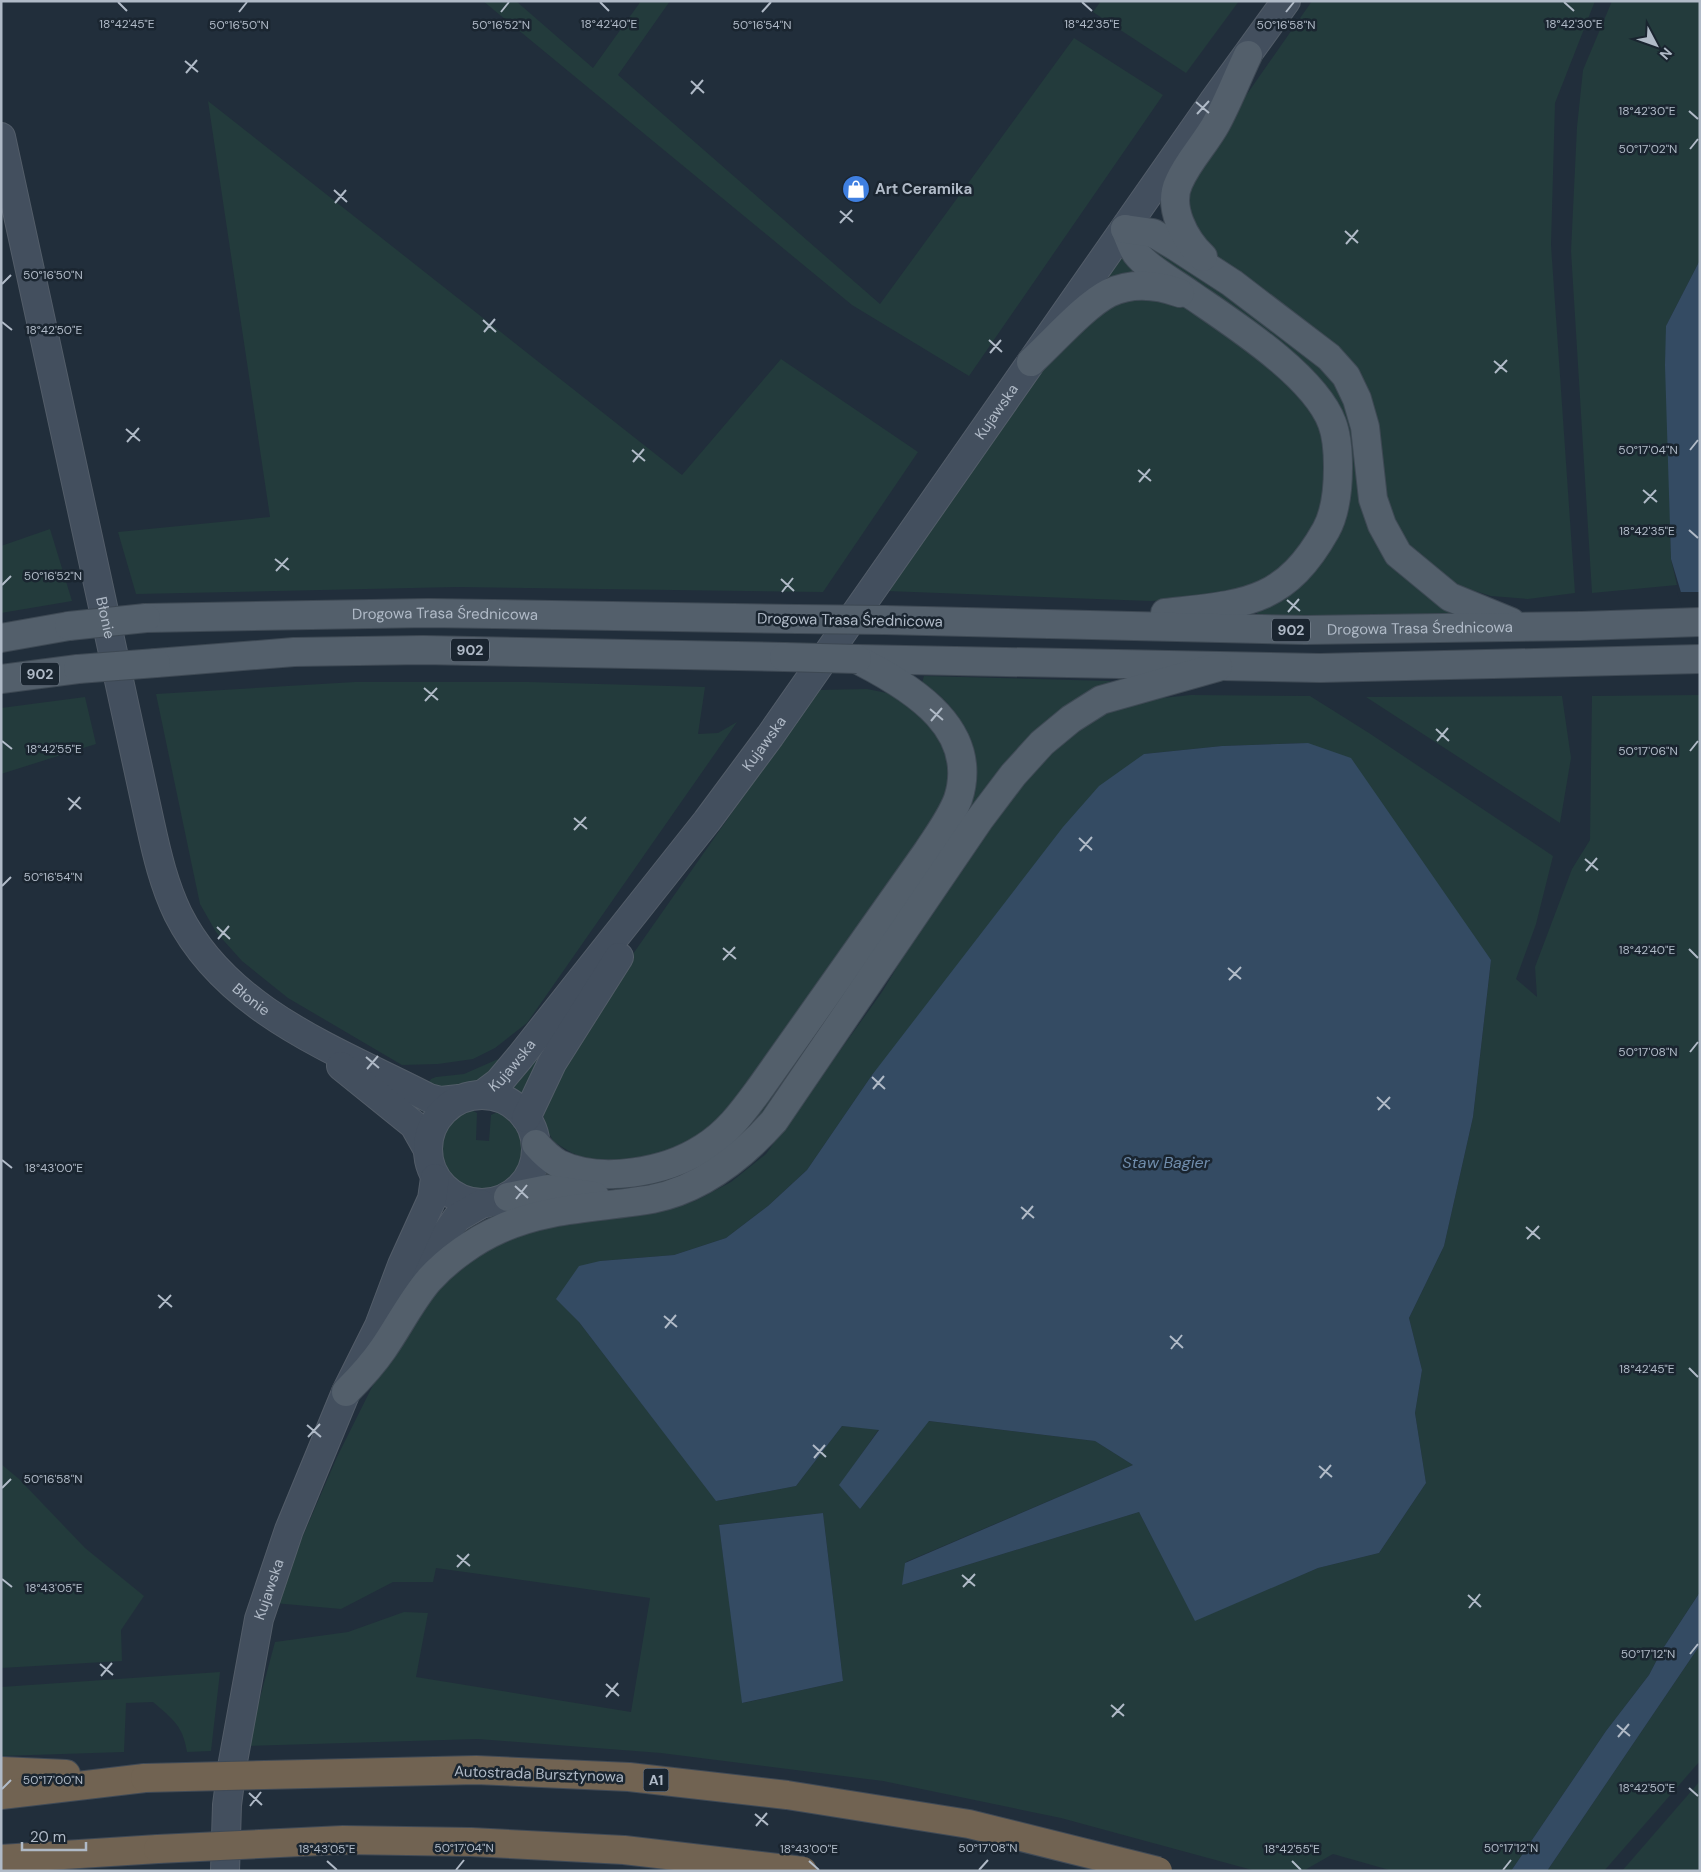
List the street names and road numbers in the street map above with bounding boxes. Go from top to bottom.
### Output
street label: Kujawska [970,380,1023,444]
street label: Błonie [91,595,120,641]
street label: Drogowa Trasa Średnicowa [352,603,538,625]
street label: Drogowa Trasa Średnicowa [757,608,943,632]
street label: Drogowa Trasa Średnicowa [1327,617,1513,640]
road number: 902 [1272,618,1310,642]
road number: 902 [451,638,489,662]
road number: 902 [21,662,59,686]
street label: Kujawska [737,712,791,775]
street label: Błonie [228,979,274,1021]
street label: Kujawska [484,1035,540,1096]
street label: Kujawska [249,1556,289,1623]
street label: Autostrada Bursztynowa [454,1761,624,1787]
road number: A1 [644,1768,668,1792]

